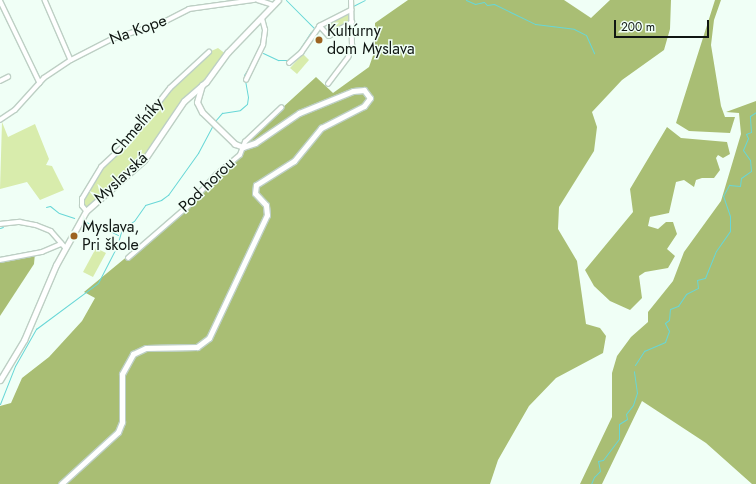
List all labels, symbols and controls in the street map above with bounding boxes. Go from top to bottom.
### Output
street label: Na Kope [107,11,169,49]
scale bar [616,12,711,38]
text: 200 m [621,18,655,36]
place label: Kultúrny dom Myslava [327,21,415,59]
marker: Kultúrny dom Myslava [314,35,324,45]
street label: Chmeľníky [107,94,167,160]
street label: Myslavská [90,148,152,208]
street label: Pod horou [175,154,239,216]
place label: Myslava, Pri škole [82,217,139,255]
marker: Myslava, Pri škole [69,231,79,241]

